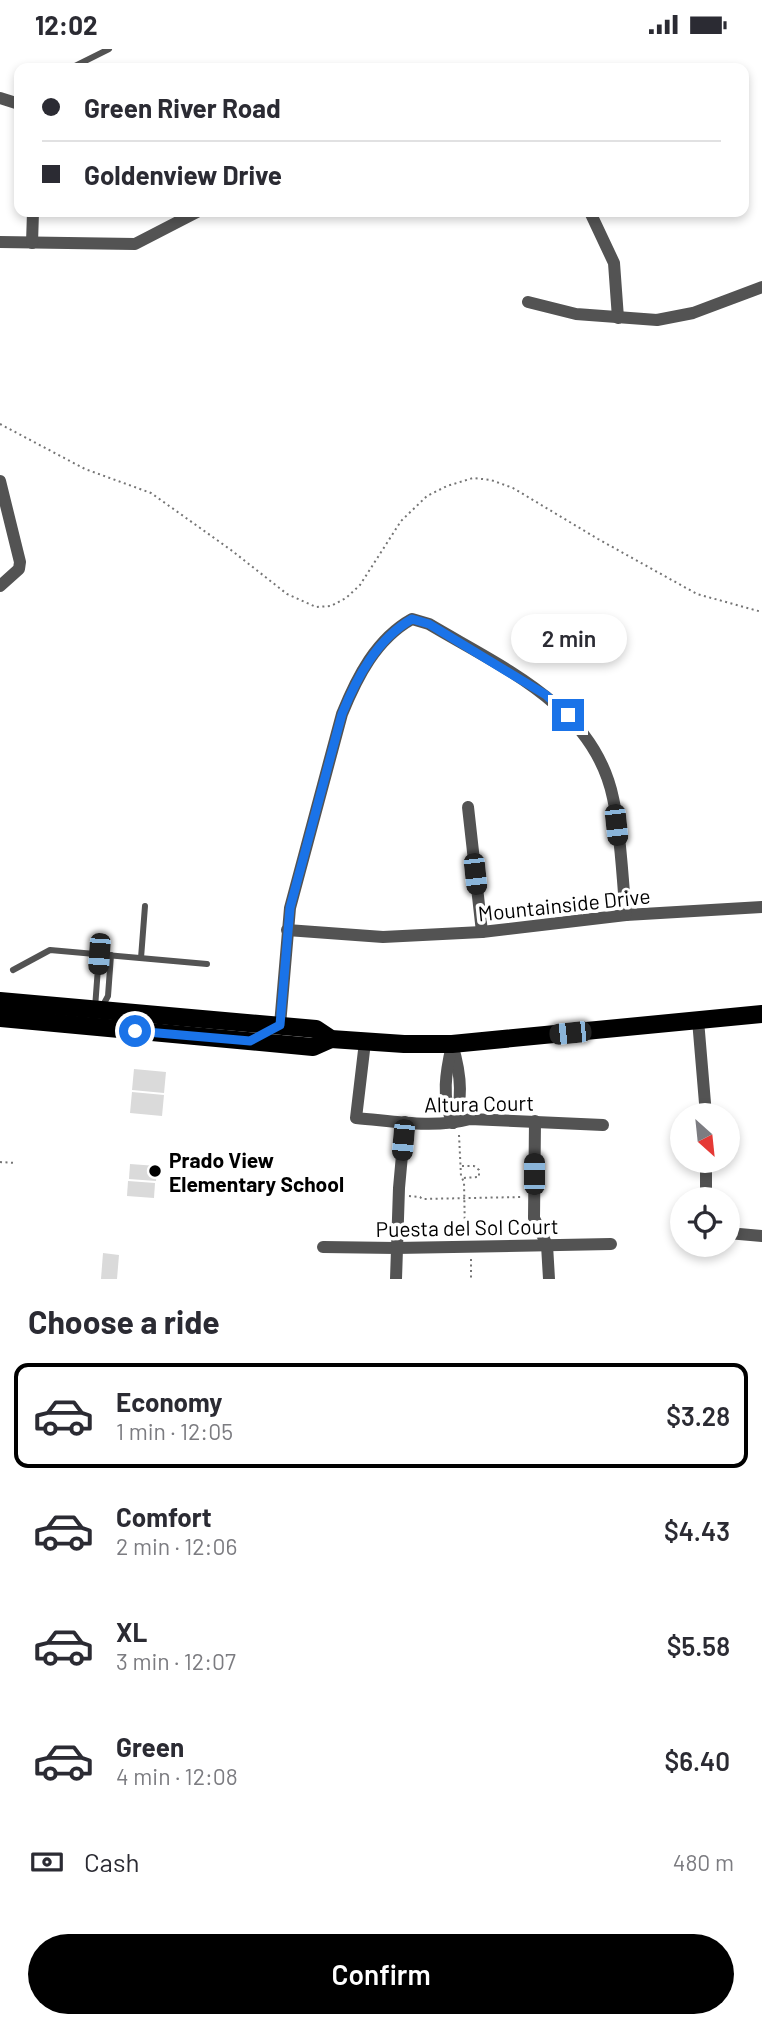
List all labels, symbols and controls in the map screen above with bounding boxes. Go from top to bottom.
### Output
text: 12:02 [35,9,98,40]
text: Green River Road [84,92,281,123]
text: Goldenview Drive [84,159,282,190]
callout: 2 min [510,613,626,663]
text: 2 min [542,624,596,652]
route end [552,699,584,731]
car [604,803,629,847]
car [463,852,488,896]
street label: Mountainside Drive [477,883,651,925]
car [88,932,111,976]
route start [119,1015,151,1047]
car [549,1020,592,1046]
street label: Altura Court [424,1090,534,1116]
north arrow [670,1103,740,1173]
map controls [670,1103,740,1257]
car [391,1118,416,1162]
place label: Prado View Elementary School [169,1147,344,1196]
car [524,1153,545,1195]
marker: Prado View Elementary School [147,1163,163,1179]
button: locate [670,1187,740,1257]
street label: Puesta del Sol Court [375,1213,559,1241]
text: Choose a ride [28,1302,220,1340]
icon: car [32,1384,95,1447]
text: Economy [116,1386,222,1417]
text: $3.28 [666,1400,730,1431]
text: 1 min · 12:05 [116,1417,233,1445]
icon: car [32,1499,95,1562]
text: Comfort [116,1501,212,1532]
text: $4.43 [664,1515,730,1546]
text: 2 min · 12:06 [116,1532,237,1560]
icon: car [32,1614,95,1677]
text: XL [116,1616,147,1647]
text: $5.58 [667,1630,730,1661]
text: 3 min · 12:07 [116,1647,236,1675]
icon: car [32,1729,95,1792]
text: Green [116,1731,184,1762]
text: $6.40 [664,1745,730,1776]
text: 4 min · 12:08 [116,1762,238,1790]
icon: cash [28,1843,66,1881]
text: Cash [84,1846,139,1877]
text: 480 m [673,1848,734,1876]
button: Confirm [28,1934,734,2014]

